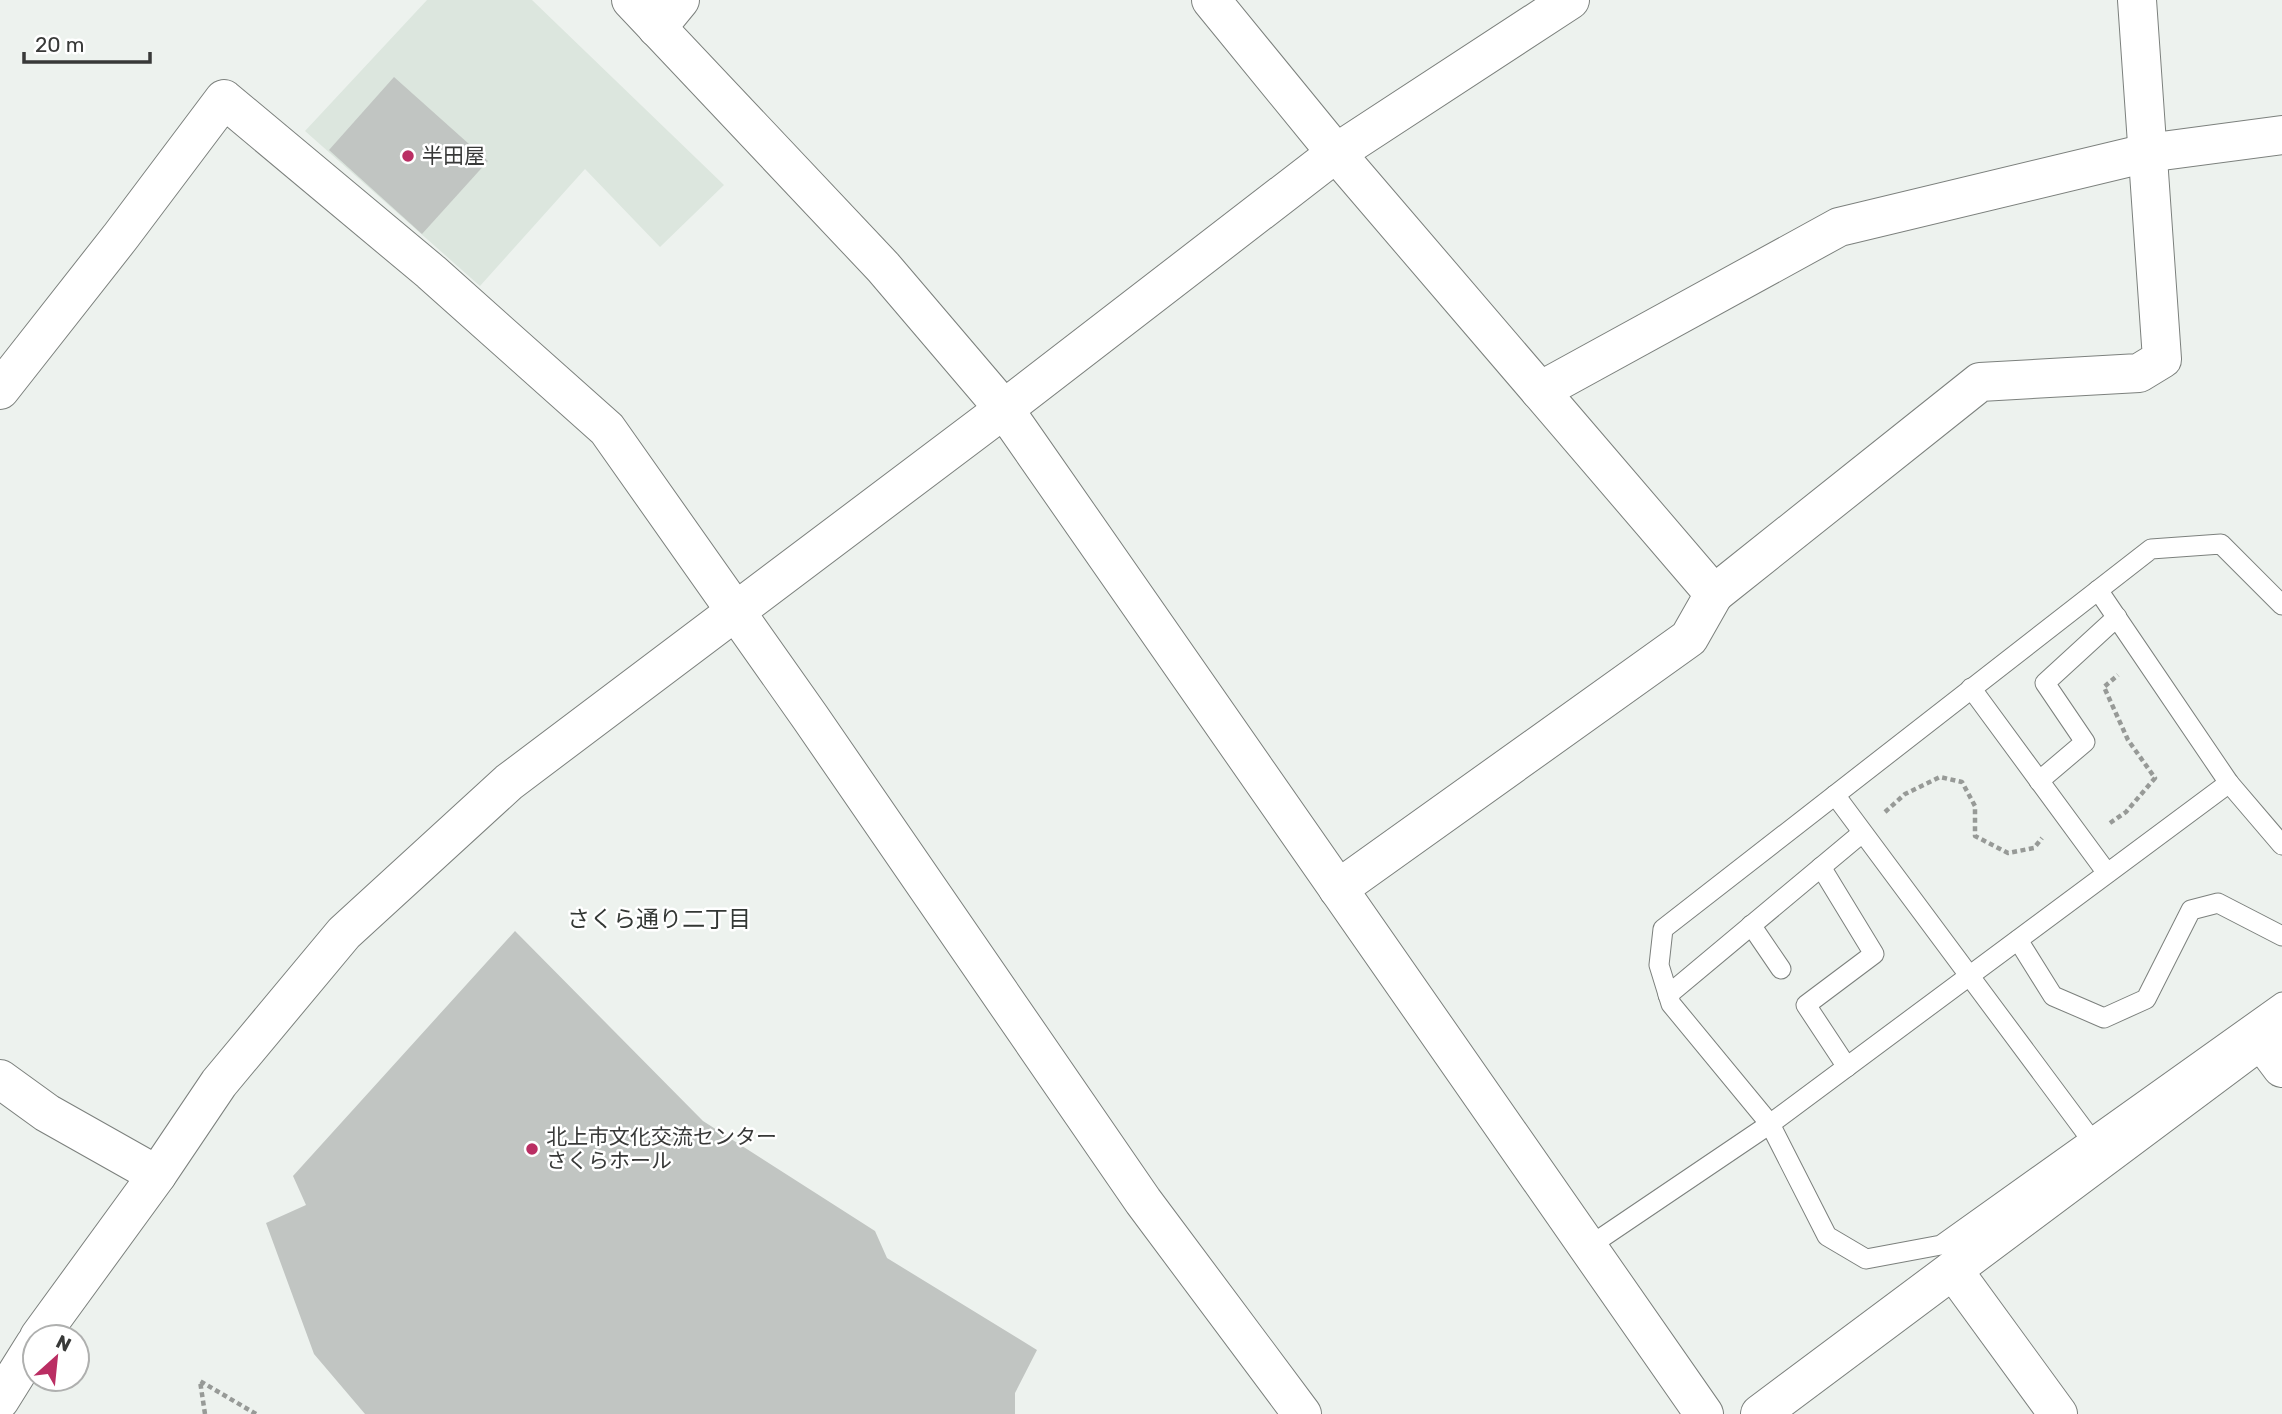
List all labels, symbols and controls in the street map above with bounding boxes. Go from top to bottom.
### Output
scale bar [24,21,150,65]
text: 20 m [35,32,84,57]
place label: 半田屋 [422,143,485,168]
marker: 半田屋 [400,148,416,164]
district label: さくら通り二丁目 [567,905,751,933]
place label: 北上市文化交流センター さくらホール [546,1124,777,1173]
marker: 北上市文化交流センター さくらホール [524,1141,540,1157]
north arrow [21,1323,91,1393]
text: N [52,1330,75,1357]

